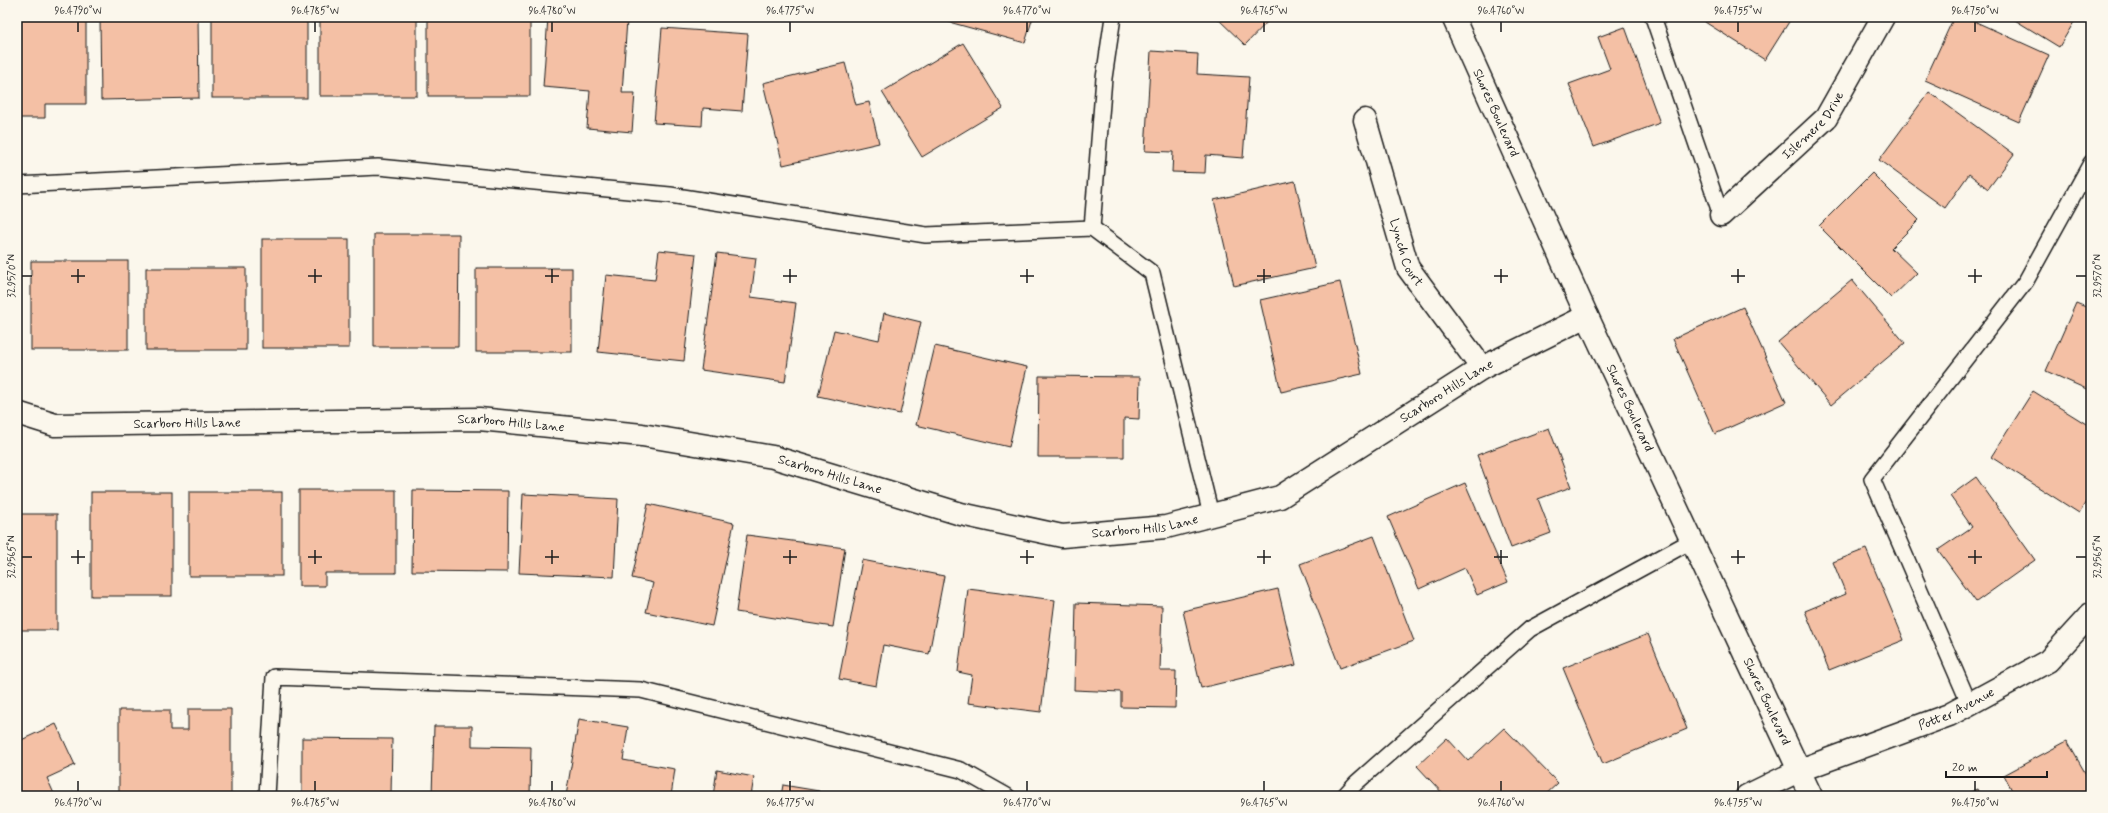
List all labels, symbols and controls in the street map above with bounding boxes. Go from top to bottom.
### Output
text: 96.4790°W [55,4,101,18]
text: 96.4785°W [291,4,339,18]
text: 96.4780°W [528,4,576,18]
text: 96.4775°W [766,4,814,18]
text: 96.4770°W [1003,4,1051,18]
text: 96.4765°W [1241,4,1287,18]
text: 96.4760°W [1478,4,1524,18]
text: 96.4755°W [1714,4,1762,18]
text: 96.4750°W [1951,4,1999,18]
street label: Shores Boulevard [1469,66,1523,160]
street label: Islemere Drive [1778,88,1848,163]
street label: Lynch Court [1386,217,1427,290]
text: 32.9570°N [5,254,19,298]
text: 32.9570°N [2091,254,2105,298]
street label: Scarboro Hills Lane [1396,355,1496,427]
street label: Shores Boulevard [1602,361,1658,454]
street label: Scarboro Hills Lane [457,410,565,436]
street label: Scarboro Hills Lane [133,414,241,432]
street label: Scarboro Hills Lane [776,451,884,498]
street label: Scarboro Hills Lane [1091,510,1200,542]
text: 32.9565°N [5,535,19,579]
text: 32.9565°N [2091,535,2105,579]
street label: Shores Boulevard [1739,655,1795,748]
street label: Potter Avenue [1916,683,1997,734]
scale bar [1946,753,2047,779]
text: 20 m [1952,760,1978,776]
text: 96.4790°W [55,796,101,810]
text: 96.4785°W [291,796,339,810]
text: 96.4780°W [528,796,576,810]
text: 96.4775°W [766,796,814,810]
text: 96.4770°W [1003,796,1051,810]
text: 96.4765°W [1241,796,1287,810]
text: 96.4760°W [1478,796,1524,810]
text: 96.4755°W [1714,796,1762,810]
text: 96.4750°W [1951,796,1999,810]

